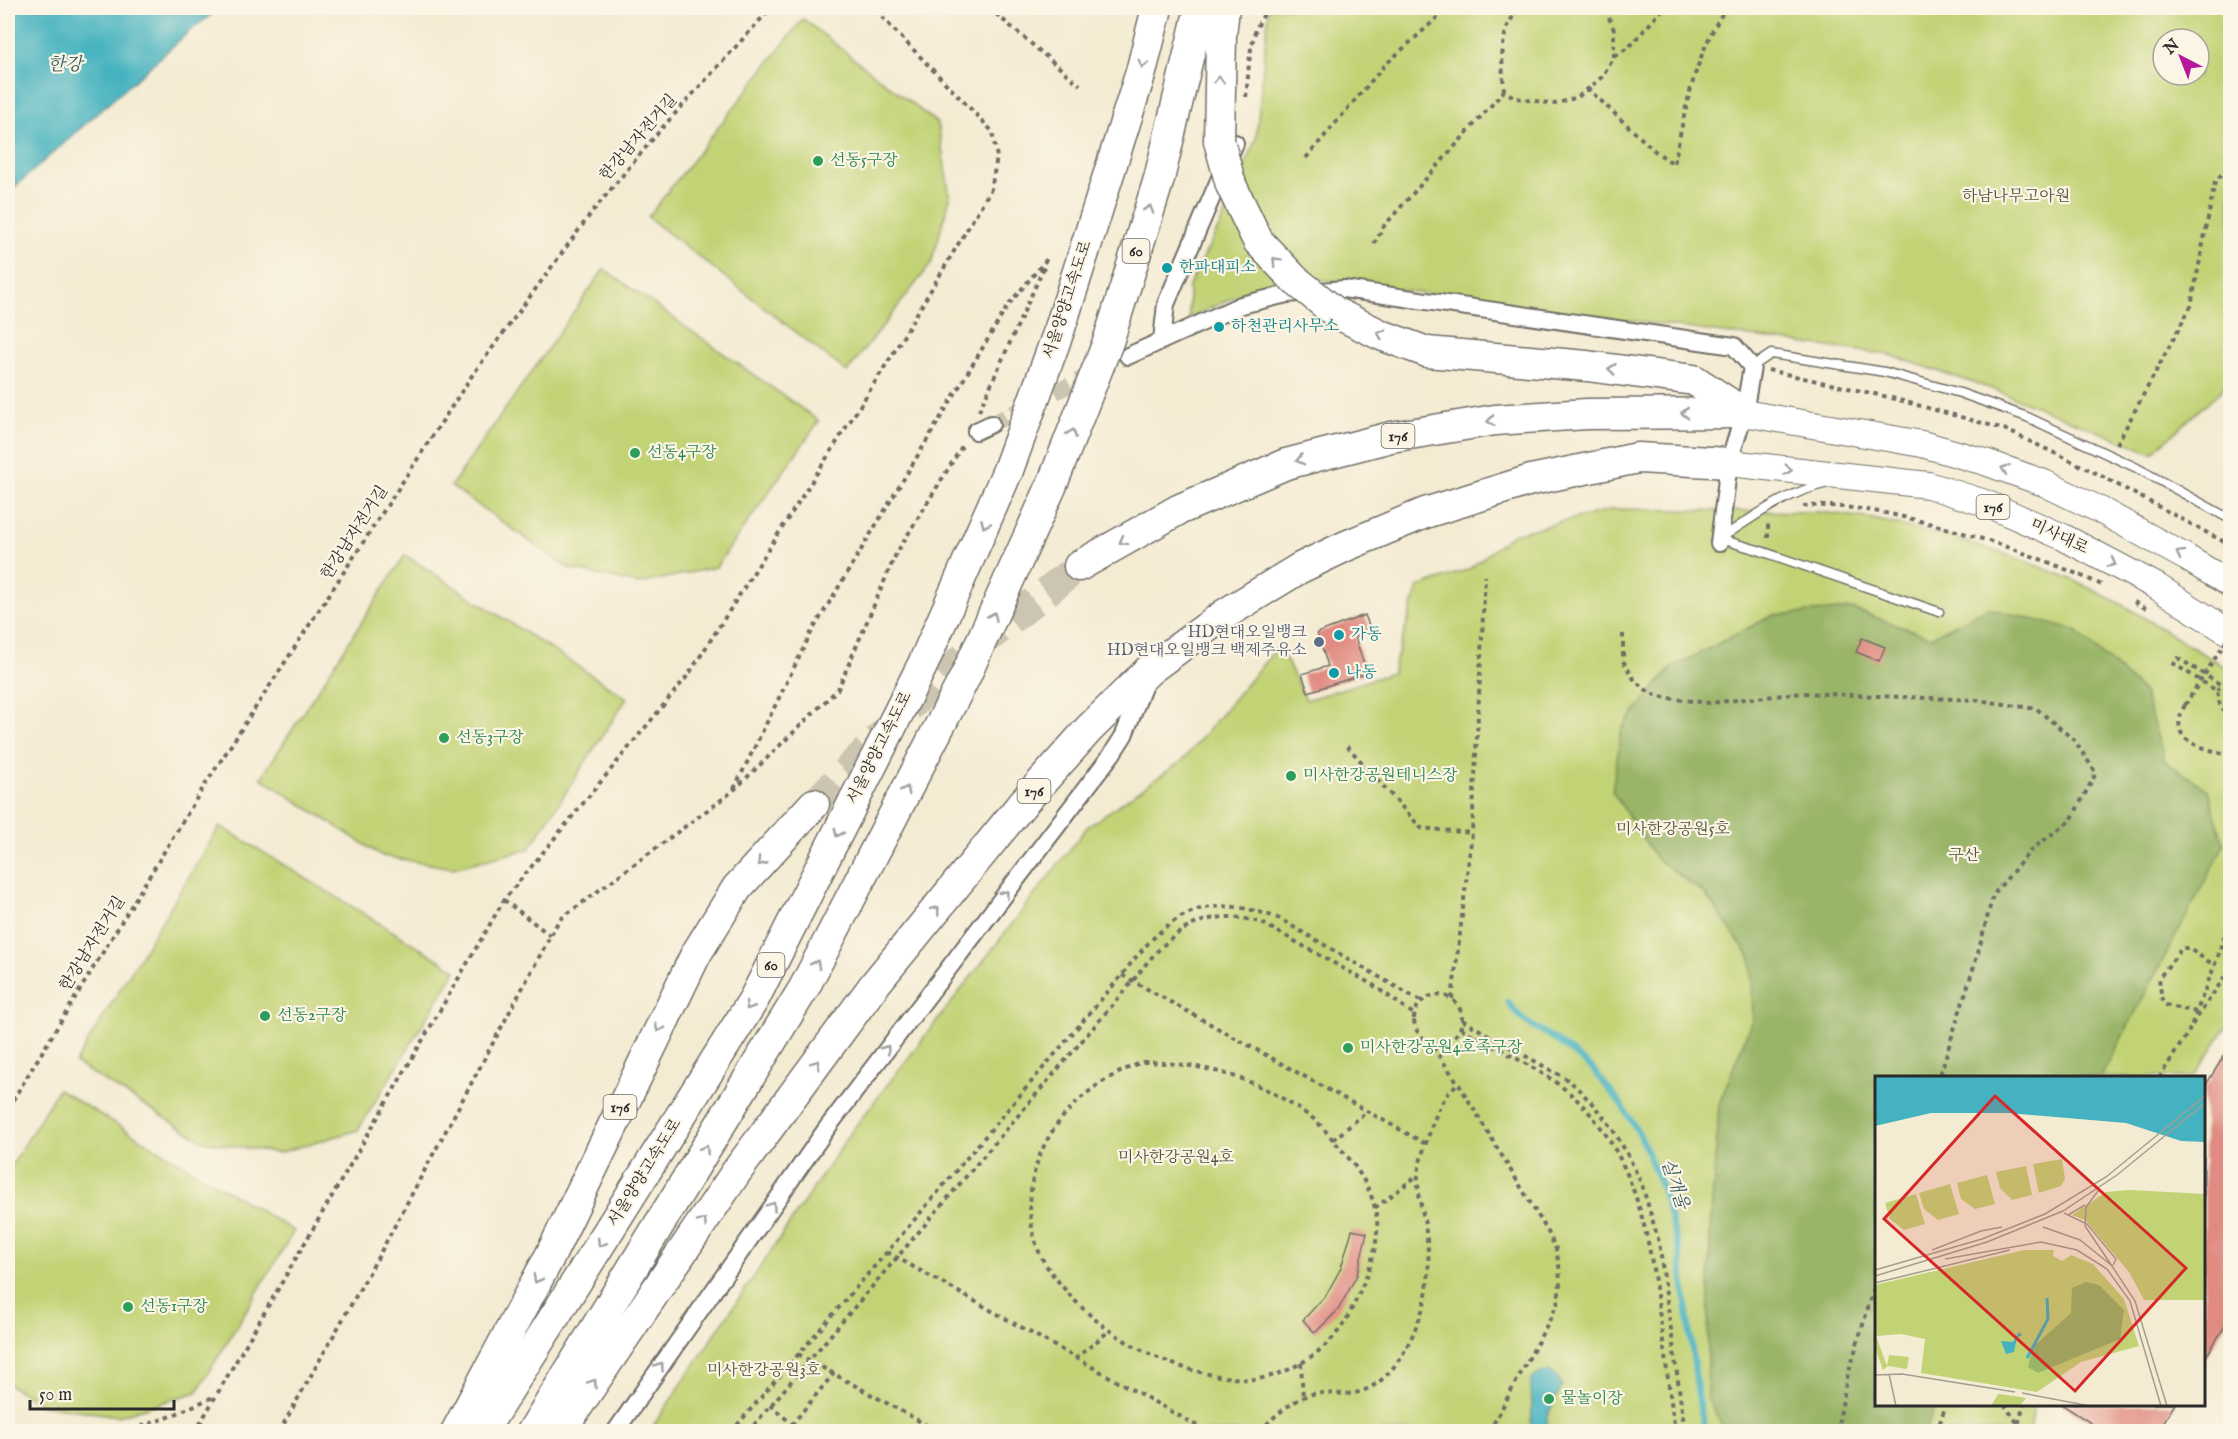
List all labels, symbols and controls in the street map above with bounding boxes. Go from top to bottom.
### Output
north arrow [2151,27,2211,87]
text: N [2160,35,2184,60]
water label: 한강 [48,54,85,77]
one-way arrow [1137,59,1150,69]
one-way arrow [1213,76,1225,85]
street label: 한강남자전거길 [596,91,682,185]
place label: 선동5구장 [830,151,898,171]
marker: 선동5구장 [811,154,825,168]
park label: 하남나무고아원 [1962,187,2070,207]
one-way arrow [1142,204,1155,215]
street label: 서울양양고속도로 [1039,238,1097,362]
road number: 60 [1122,239,1150,263]
one-way arrow [1272,257,1283,267]
place label: 한파대피소 [1179,258,1256,278]
marker: 한파대피소 [1160,261,1174,275]
place label: 하천관리사무소 [1231,317,1339,337]
marker: 하천관리사무소 [1212,320,1226,334]
one-way arrow [1376,330,1387,342]
one-way arrow [1608,363,1617,376]
one-way arrow [1681,407,1690,419]
one-way arrow [1486,414,1495,426]
road number: 176 [1382,424,1414,448]
one-way arrow [1065,428,1078,439]
place label: 선동4구장 [647,443,717,463]
marker: 선동4구장 [628,446,642,460]
one-way arrow [1295,453,1305,466]
one-way arrow [1783,463,1792,476]
one-way arrow [2000,464,2011,476]
street label: 한강남자전거길 [317,482,393,584]
road number: 176 [1976,495,2010,519]
street label: 미사대로 [2027,515,2092,559]
one-way arrow [980,518,992,529]
one-way arrow [1119,534,1129,545]
one-way arrow [2176,550,2187,561]
one-way arrow [2106,556,2117,568]
one-way arrow [985,611,997,622]
place label: HD현대오일뱅크 HD현대오일뱅크 백제주유소 [1107,623,1308,661]
place label: 가동 [1351,625,1382,645]
marker: 가동 [1332,628,1346,642]
marker: HD현대오일뱅크 HD현대오일뱅크 백제주유소 [1312,635,1326,649]
place label: 나동 [1346,663,1377,683]
marker: 나동 [1327,666,1341,680]
street label: 서울양양고속도로 [843,688,917,808]
place label: 선동3구장 [456,728,524,748]
marker: 선동3구장 [437,731,451,745]
place label: 미사한강공원테니스장 [1303,766,1458,786]
marker: 미사한강공원테니스장 [1284,769,1298,783]
road number: 176 [1018,779,1050,803]
one-way arrow [899,786,910,797]
park label: 미사한강공원5호 [1616,820,1731,840]
one-way arrow [833,826,845,837]
park label: 구산 [1949,846,1980,866]
one-way arrow [757,855,768,866]
one-way arrow [997,889,1008,900]
street label: 한강남자전거길 [56,893,130,995]
one-way arrow [928,906,939,917]
road number: 60 [758,953,784,977]
one-way arrow [809,959,820,970]
one-way arrow [745,1000,757,1010]
place label: 선동2구장 [277,1006,347,1026]
marker: 선동2구장 [258,1009,272,1023]
one-way arrow [655,1021,666,1032]
place label: 미사한강공원4호족구장 [1360,1038,1523,1058]
marker: 미사한강공원4호족구장 [1341,1041,1355,1055]
one-way arrow [879,1044,890,1055]
one-way arrow [809,1059,820,1070]
inset map [1875,1076,2205,1406]
road number: 176 [604,1095,636,1119]
street label: 서울양양고속도로 [604,1115,687,1231]
one-way arrow [697,1145,709,1155]
park label: 미사한강공원4호 [1118,1148,1235,1168]
water label: 실개울 [1655,1156,1694,1214]
one-way arrow [765,1202,776,1213]
one-way arrow [695,1218,706,1229]
one-way arrow [597,1237,609,1247]
one-way arrow [533,1272,545,1283]
place label: 선동1구장 [140,1297,208,1317]
marker: 선동1구장 [121,1300,135,1314]
park label: 미사한강공원3호 [707,1361,822,1381]
one-way arrow [653,1362,664,1373]
scale bar [30,1373,174,1411]
one-way arrow [585,1379,596,1390]
text: 50 m [39,1384,72,1407]
place label: 물놀이장 [1561,1389,1623,1409]
marker: 물놀이장 [1542,1392,1556,1406]

